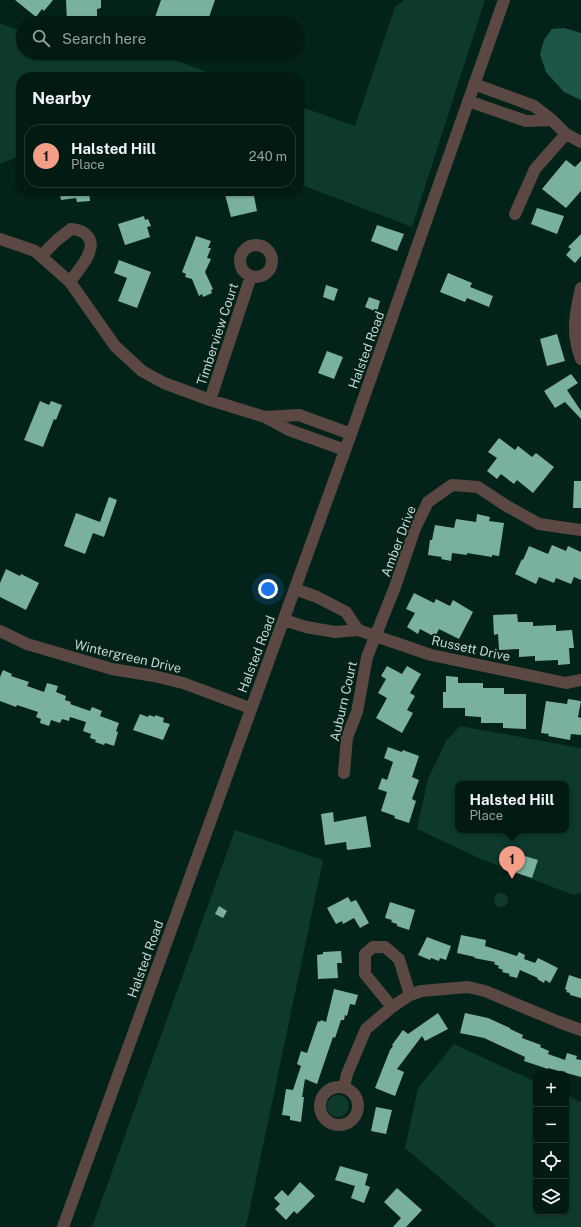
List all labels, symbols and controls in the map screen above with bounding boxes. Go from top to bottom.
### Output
search box [16,16,304,60]
icon: search [30,27,52,49]
text: Search here [62,30,146,47]
text: Nearby [32,88,91,108]
text: Halsted Hill [71,140,156,157]
text: 1 [43,149,49,164]
text: 240 m [249,149,287,164]
text: Place [71,157,105,172]
street label: Timberview Court [194,281,241,387]
street label: Halsted Road [346,309,387,391]
street label: Amber Drive [378,504,419,579]
your location [258,579,278,599]
street label: Halsted Road [235,614,278,695]
street label: Russett Drive [430,633,512,664]
street label: Wintergreen Drive [73,637,183,676]
street label: Auburn Court [327,660,360,743]
popup [455,781,569,833]
text: Halsted Hill [469,791,555,808]
text: Place [469,808,503,823]
pin: 1 [499,846,525,879]
street label: Halsted Road [125,918,166,1000]
map controls [533,1071,569,1215]
button: + [533,1071,569,1107]
button: − [533,1107,569,1143]
button: locate [533,1143,569,1179]
button: layers [533,1179,569,1215]

